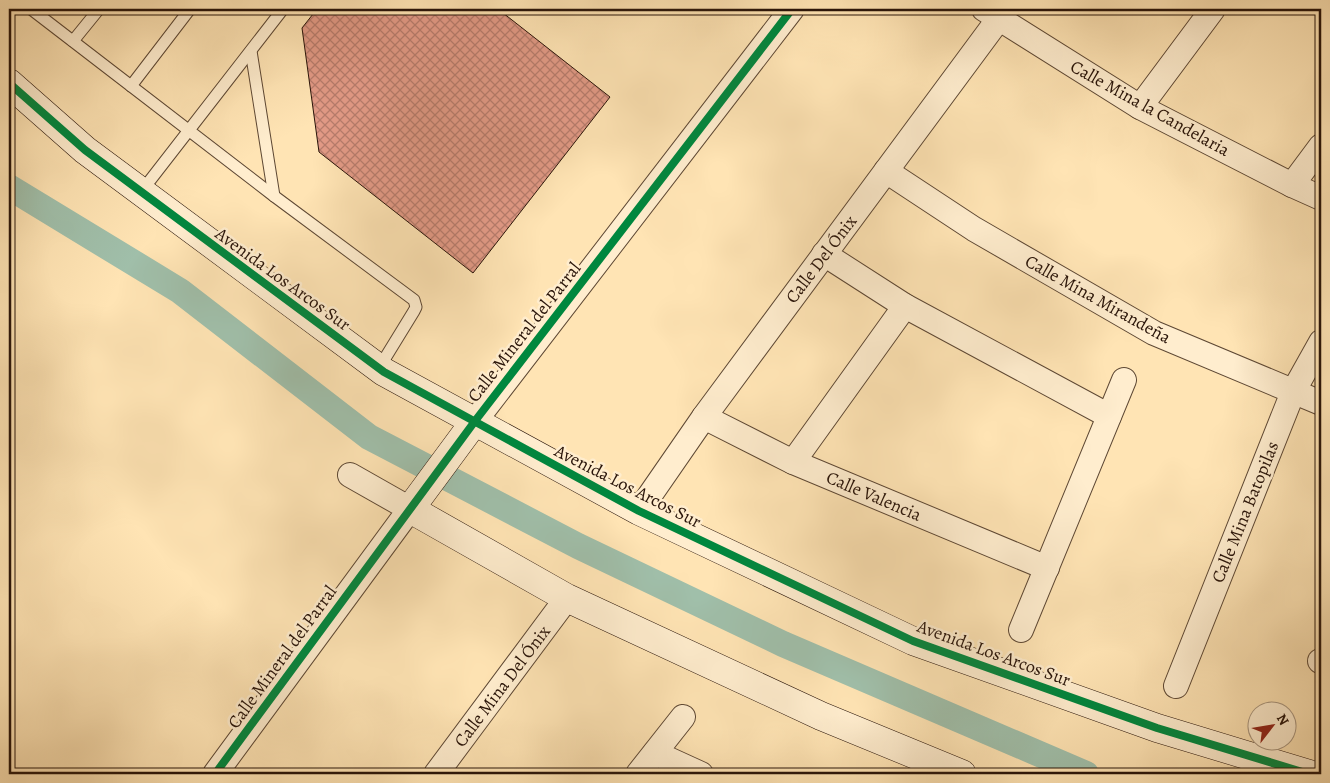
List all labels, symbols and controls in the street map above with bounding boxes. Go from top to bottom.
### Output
street label: Calle Mina la Candelaria [1066,54,1235,162]
street label: Calle Del Ónix [780,210,862,308]
street label: Avenida Los Arcos Sur [210,221,355,336]
street label: Calle Mina Mirandeña [1021,249,1176,349]
street label: Calle Mineral del Parral [462,257,587,407]
street label: Avenida Los Arcos Sur [550,438,706,533]
street label: Calle Mina Batopilas [1206,438,1284,586]
street label: Calle Valencia [823,465,926,527]
street label: Calle Mineral del Parral [222,580,342,733]
street label: Avenida Los Arcos Sur [913,614,1074,692]
street label: Calle Mina Del Ónix [448,620,556,752]
north arrow [1248,700,1298,750]
text: N [1272,710,1293,729]

